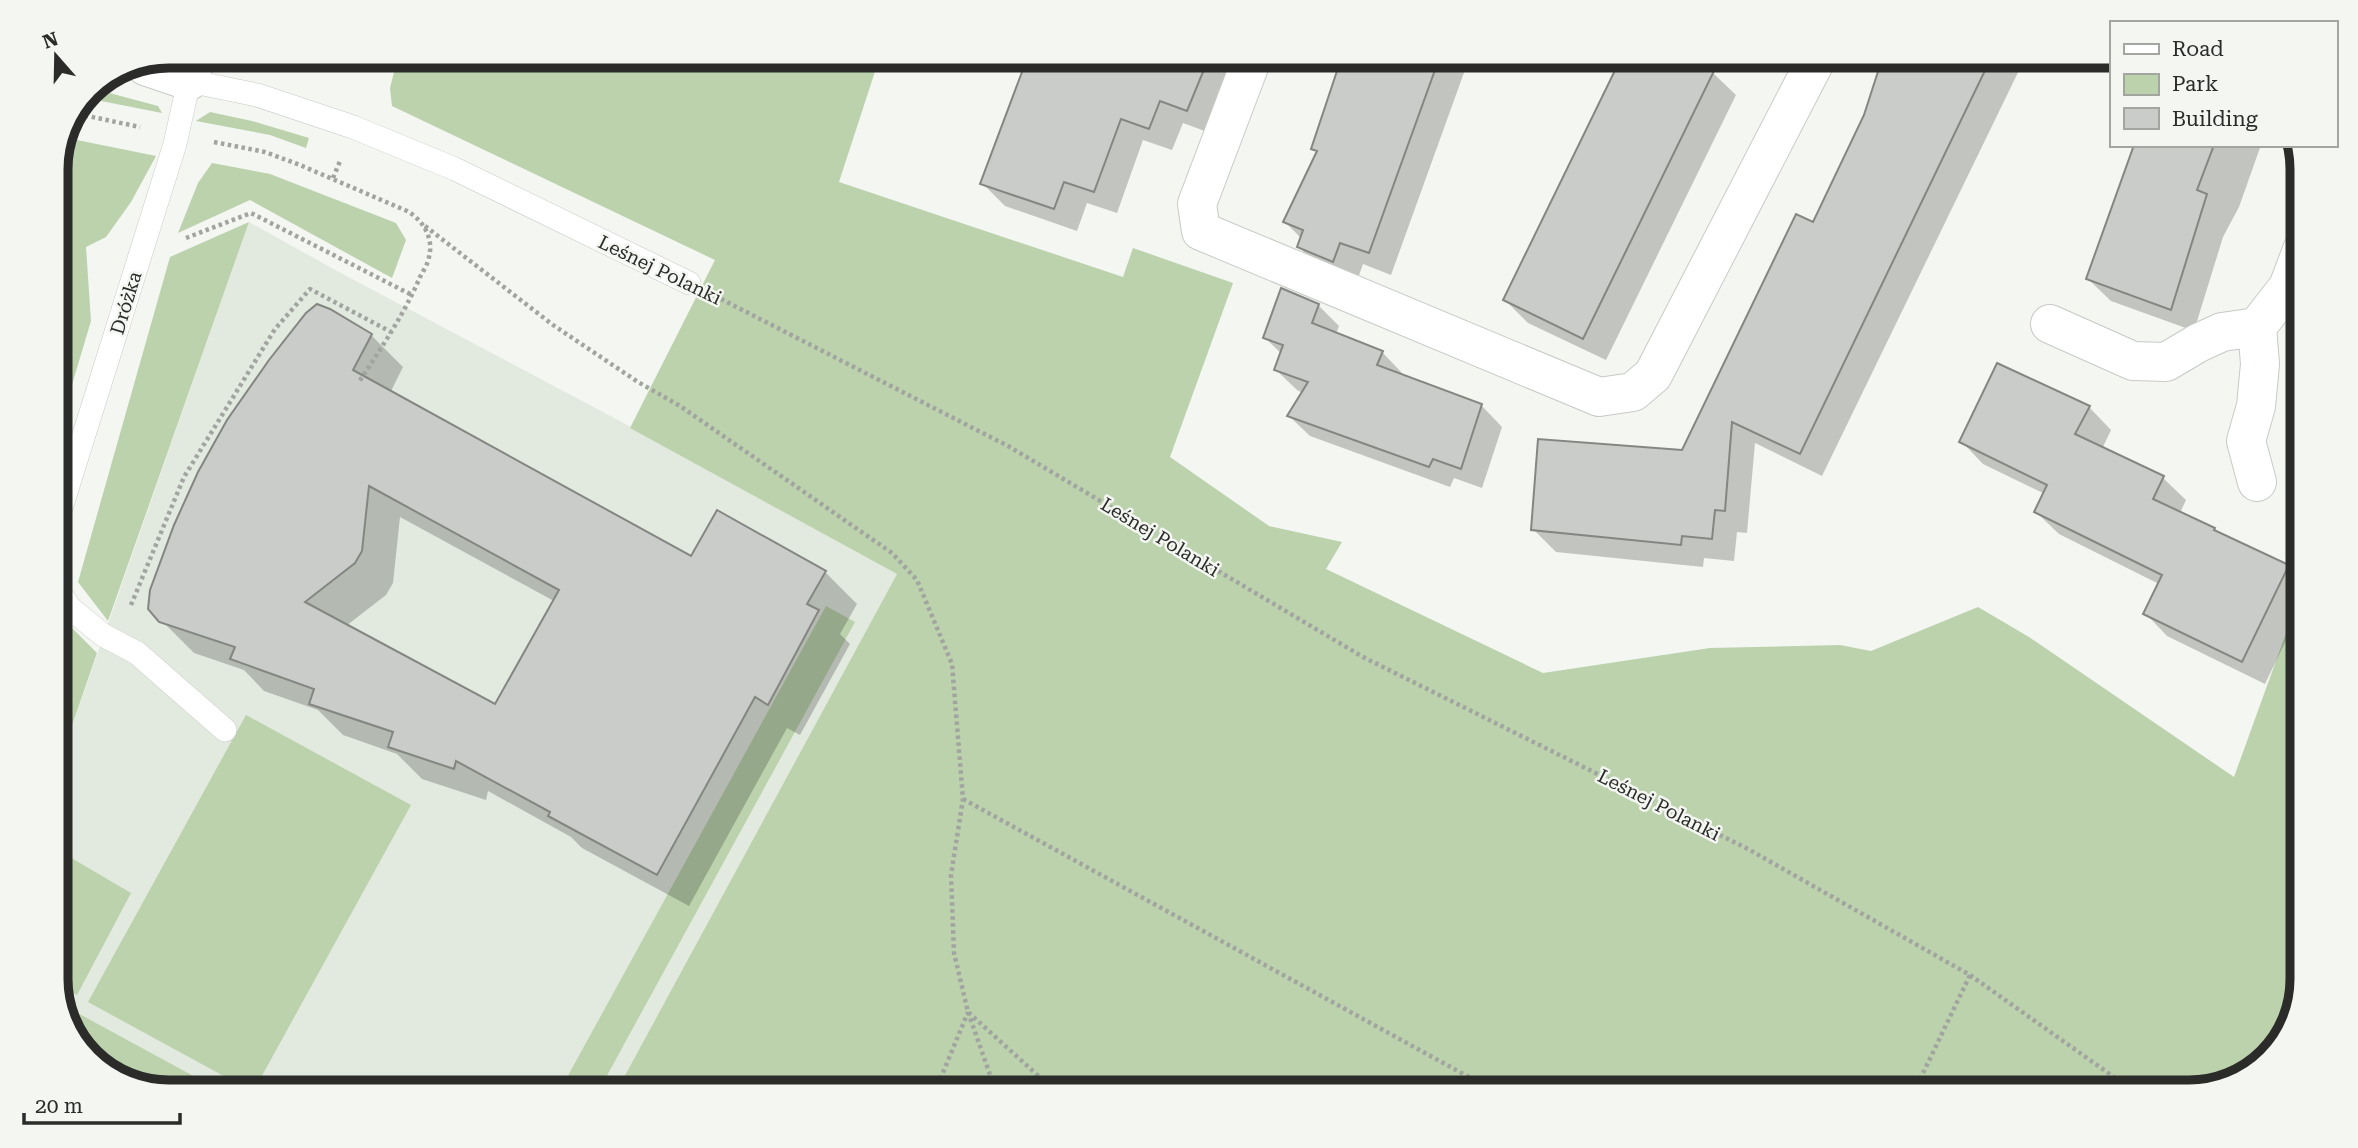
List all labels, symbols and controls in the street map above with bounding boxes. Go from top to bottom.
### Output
north arrow [21,21,91,91]
legend [2110,21,2337,147]
text: N [40,27,62,54]
text: Road [2172,37,2224,61]
text: Park [2172,72,2218,96]
text: Building [2172,107,2258,131]
street label: Leśnej Polanki [595,230,725,310]
street label: Dróżka [106,268,147,337]
street label: Leśnej Polanki [1097,493,1223,581]
street label: Leśnej Polanki [1594,764,1724,846]
scale bar [24,1082,180,1126]
text: 20 m [35,1094,83,1118]

